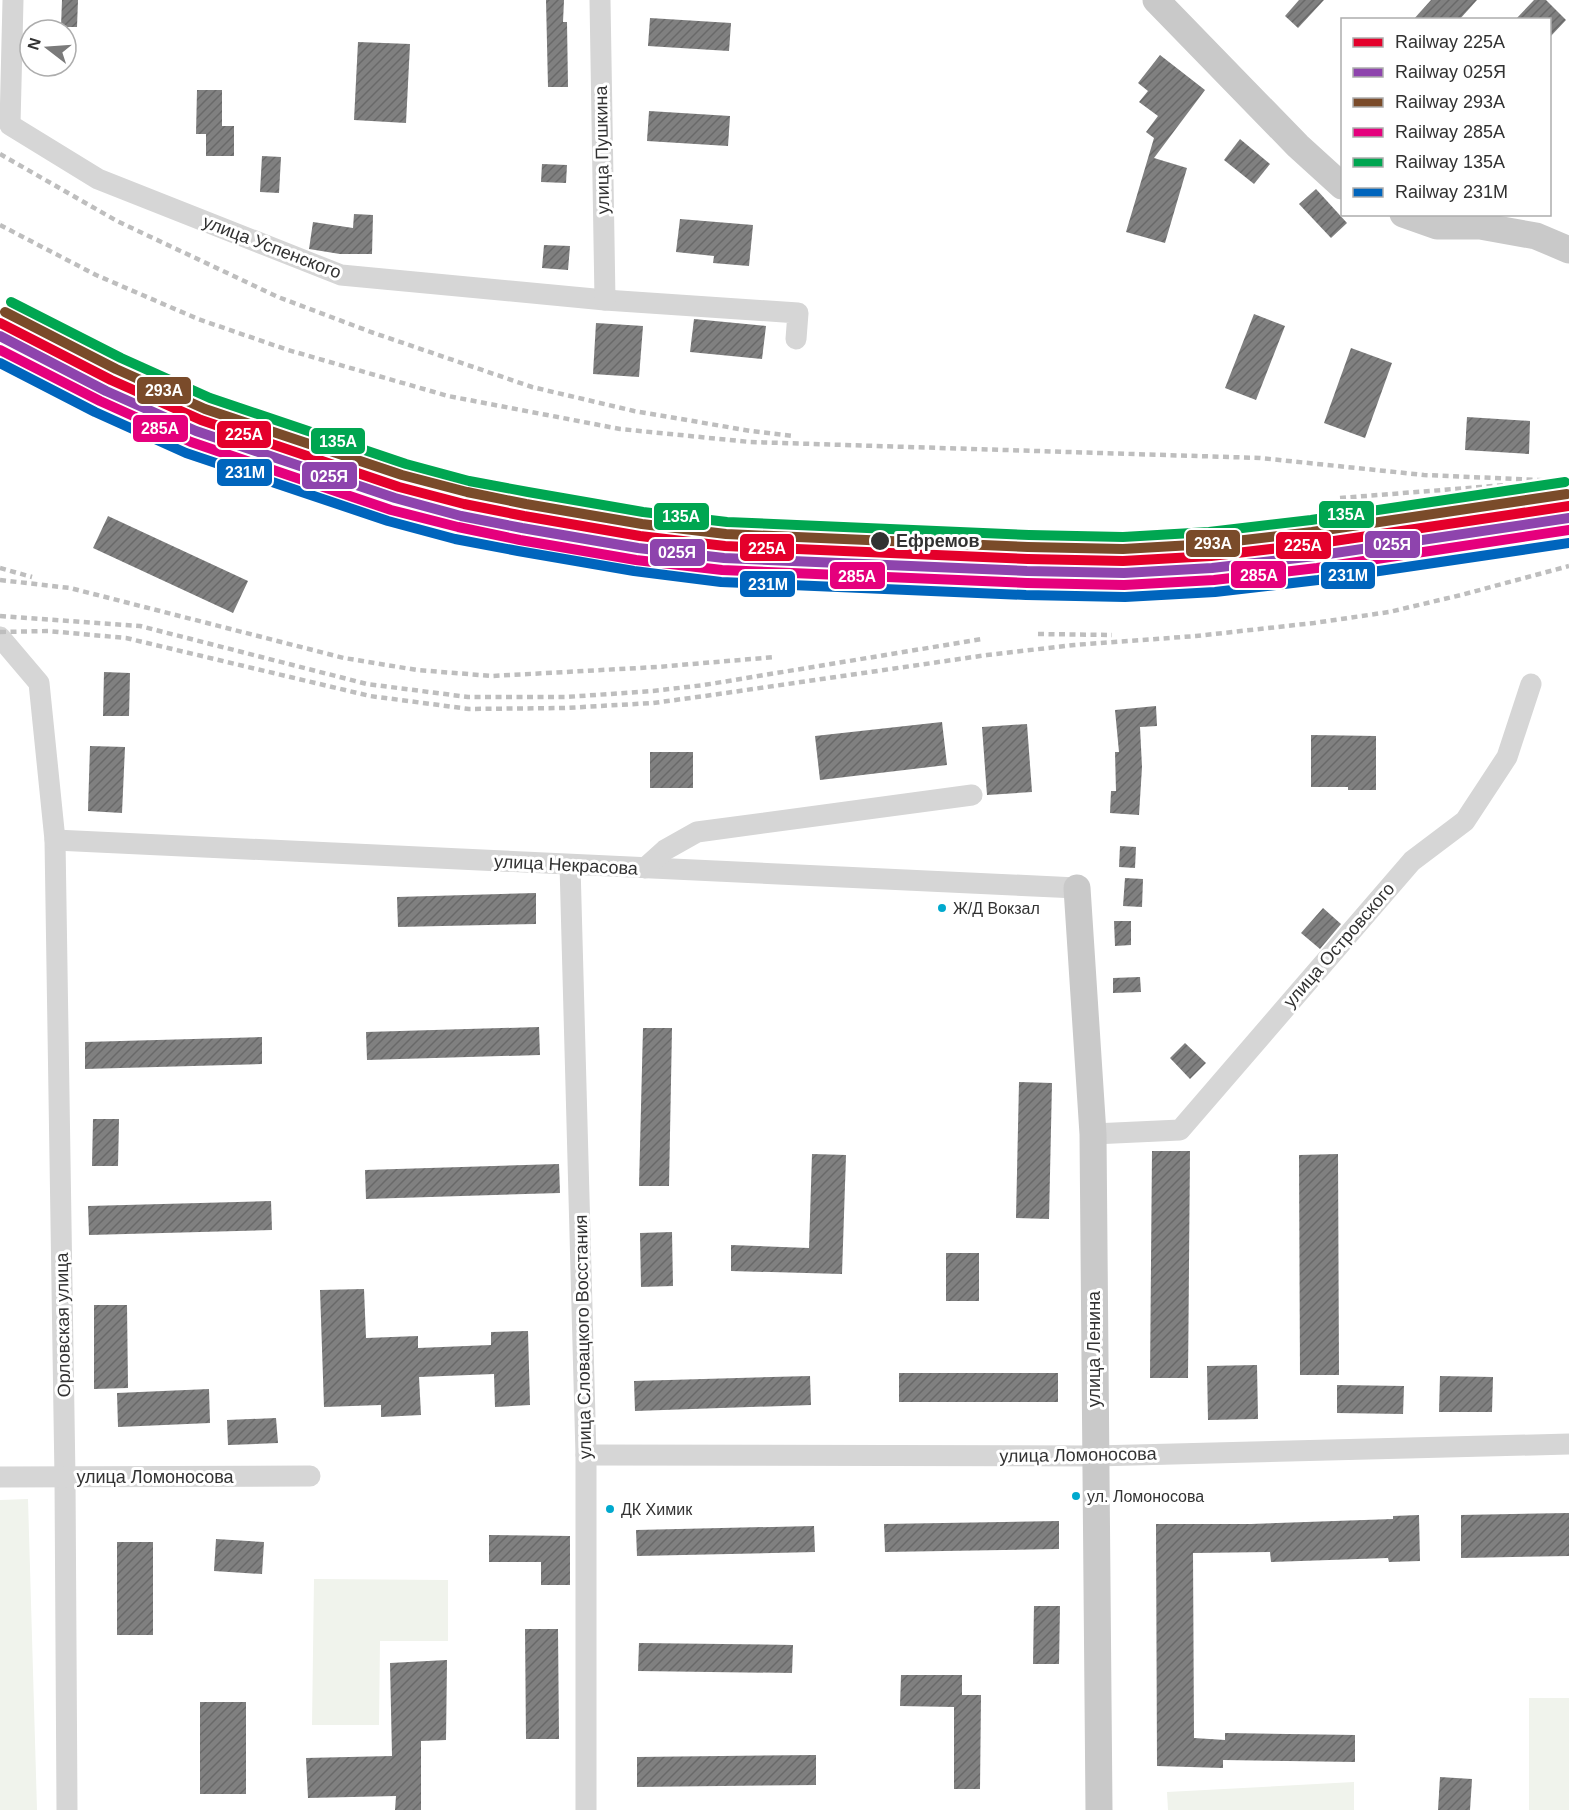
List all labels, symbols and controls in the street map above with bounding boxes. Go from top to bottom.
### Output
north arrow [18,18,78,78]
legend [1341,18,1551,216]
text: Railway 225А [1395,32,1505,52]
text: N [24,36,44,52]
text: Railway 025Я [1395,62,1506,82]
street label: улица Пушкина [591,84,613,215]
text: Railway 293А [1395,92,1505,112]
text: Railway 285А [1395,122,1505,142]
text: Railway 135А [1395,152,1505,172]
text: Railway 231М [1395,182,1508,202]
street label: улица Успенского [200,211,344,283]
line badge: 293А [136,376,192,405]
text: 293А [145,382,184,399]
line badge: 285А [132,414,189,443]
text: 285А [141,420,180,437]
line badge: 225А [216,420,272,449]
text: 225А [225,426,264,443]
line badge: 135А [310,427,366,455]
text: 135А [319,433,358,450]
line badge: 231М [216,458,273,487]
line badge: 025Я [301,461,358,490]
text: 231М [225,464,265,481]
text: 025Я [310,468,348,485]
line badge: 135А [1318,500,1375,529]
line badge: 135А [653,502,710,531]
text: 135А [1327,506,1366,523]
text: 135А [662,508,701,525]
line badge: 293А [1185,529,1241,558]
marker: Ефремов [869,530,891,552]
line badge: 025Я [1364,530,1421,559]
place label: Ефремов [896,531,980,551]
line badge: 225А [1275,531,1332,560]
line badge: 225А [739,533,795,562]
text: 293А [1194,535,1233,552]
text: 025Я [1373,536,1411,553]
text: 225А [1284,537,1323,554]
line badge: 025Я [649,538,706,567]
text: 225А [748,540,787,557]
text: 025Я [658,544,696,561]
line badge: 285А [1230,560,1287,589]
line badge: 285А [829,561,886,590]
line badge: 231М [1320,561,1376,590]
text: 285А [1240,567,1279,584]
text: 231М [1328,567,1368,584]
text: 285А [838,568,877,585]
line badge: 231М [739,570,796,598]
text: 231М [748,576,788,593]
street label: улица Некрасова [494,851,639,879]
street label: улица Островского [1279,879,1399,1011]
place label: Ж/Д Вокзал [953,900,1040,917]
marker: Ж/Д Вокзал [936,902,948,914]
street label: улица Словацкого Восстания [571,1214,595,1460]
street label: Орловская улица [52,1251,74,1398]
street label: улица Ленина [1084,1290,1104,1407]
street label: улица Ломоносова [999,1444,1158,1466]
street label: улица Ломоносова [76,1467,235,1487]
place label: ул. Ломоносова [1087,1488,1204,1505]
marker: ул. Ломоносова [1070,1490,1082,1502]
place label: ДК Химик [621,1501,693,1518]
marker: ДК Химик [604,1503,616,1515]

